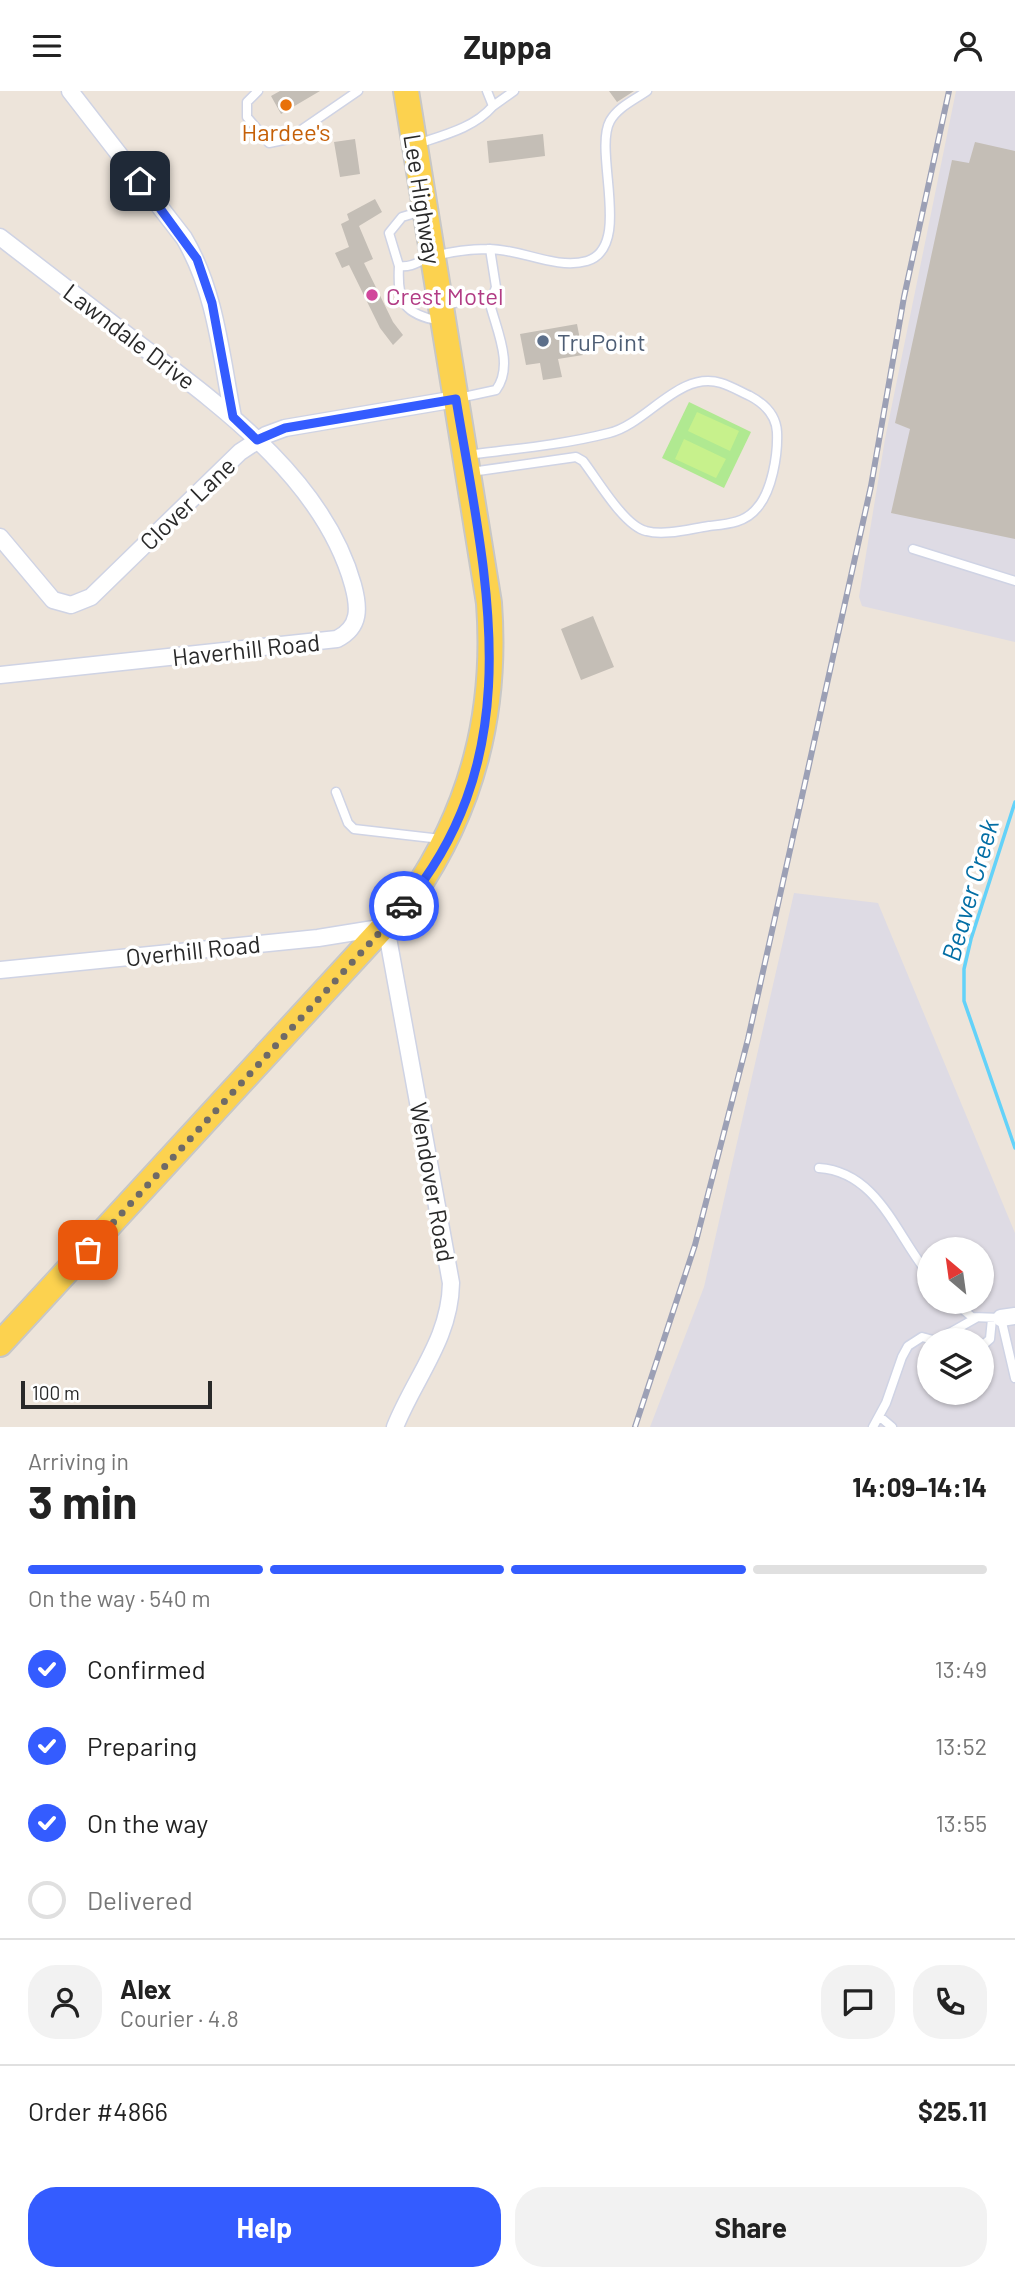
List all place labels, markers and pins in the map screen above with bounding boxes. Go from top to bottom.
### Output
marker: Hardee's [278,97,294,113]
place label: Hardee's [242,117,330,146]
pin [110,151,170,211]
place label: Crest Motel [386,281,504,310]
marker: Crest Motel [364,287,380,303]
place label: TruPoint [557,327,646,356]
marker: TruPoint [535,333,551,349]
pin [58,1220,118,1280]

